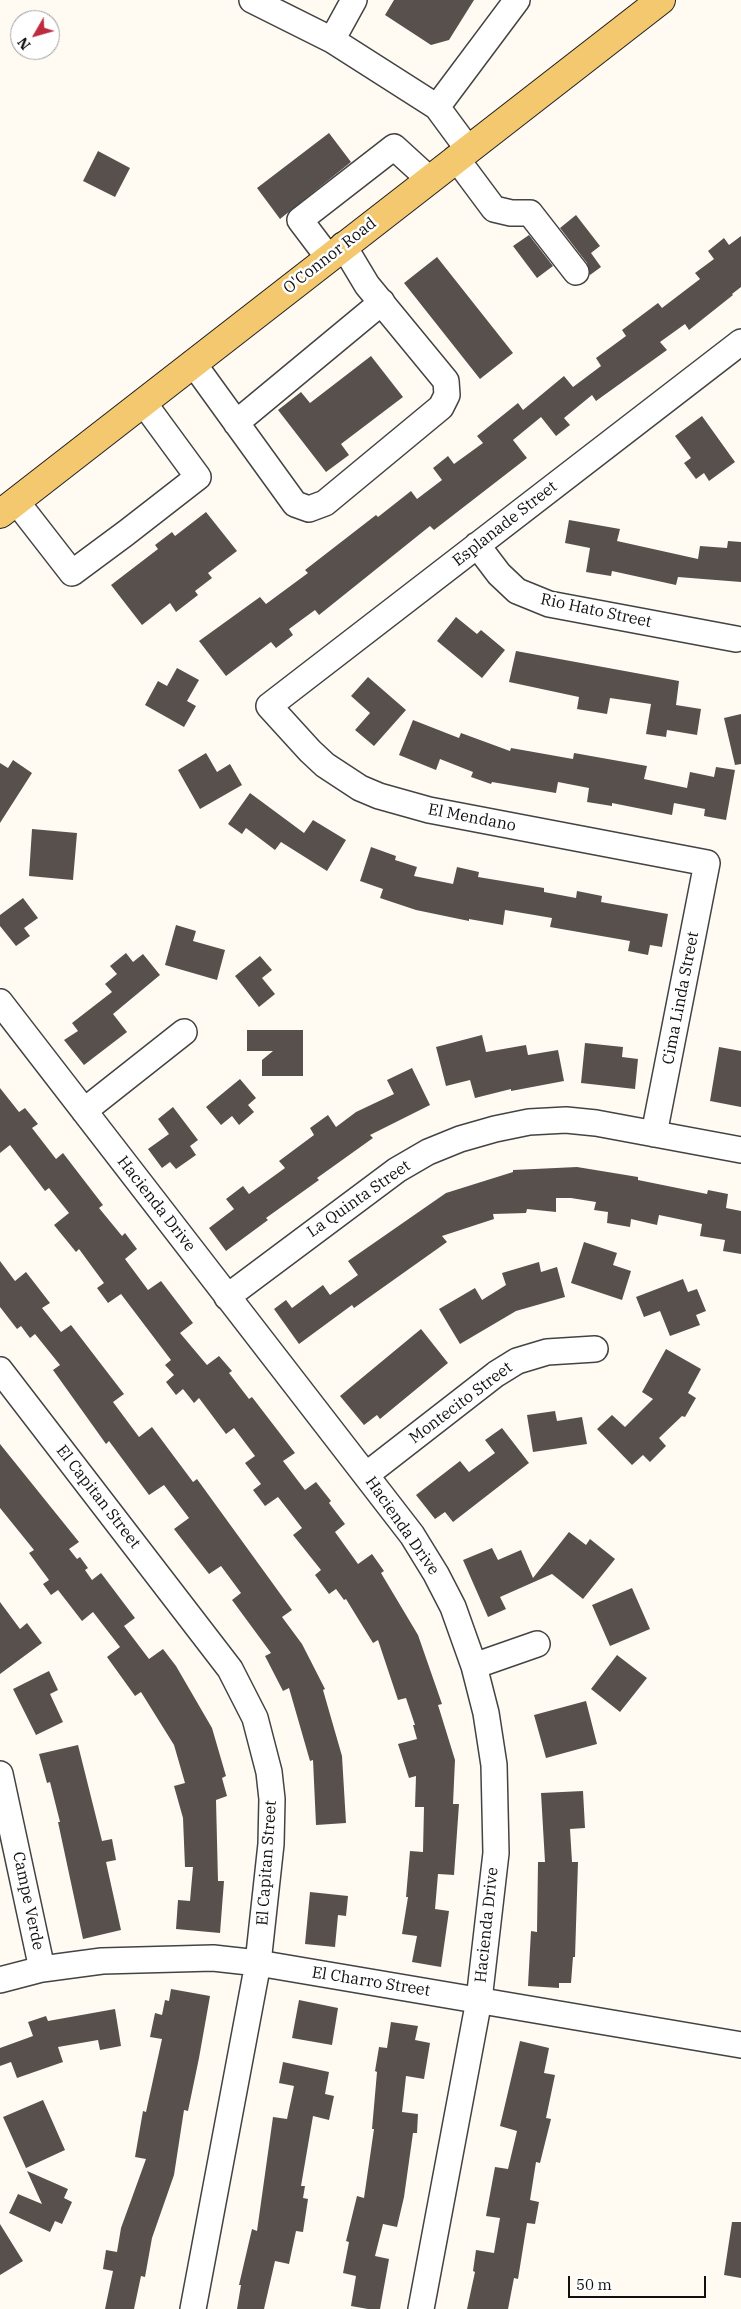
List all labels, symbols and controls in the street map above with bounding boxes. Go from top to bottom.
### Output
north arrow [10,10,60,60]
text: N [13,34,34,54]
street label: O'Connor Road [280,214,380,298]
street label: Esplanade Street [449,477,561,571]
street label: Rio Hato Street [539,590,653,632]
street label: El Mendano [426,800,518,836]
street label: Cima Linda Street [659,930,703,1066]
street label: Hacienda Drive [113,1152,199,1256]
street label: La Quinta Street [304,1156,414,1242]
street label: Montecito Street [406,1358,516,1448]
street label: El Capitan Street [52,1442,144,1552]
street label: Hacienda Drive [361,1473,443,1579]
street label: El Capitan Street [253,1800,281,1926]
street label: Campe Verde [8,1850,48,1952]
street label: Hacienda Drive [471,1866,503,1984]
street label: El Charro Street [310,1963,432,2001]
scale bar [571,2266,708,2298]
text: 50 m [576,2275,612,2294]

